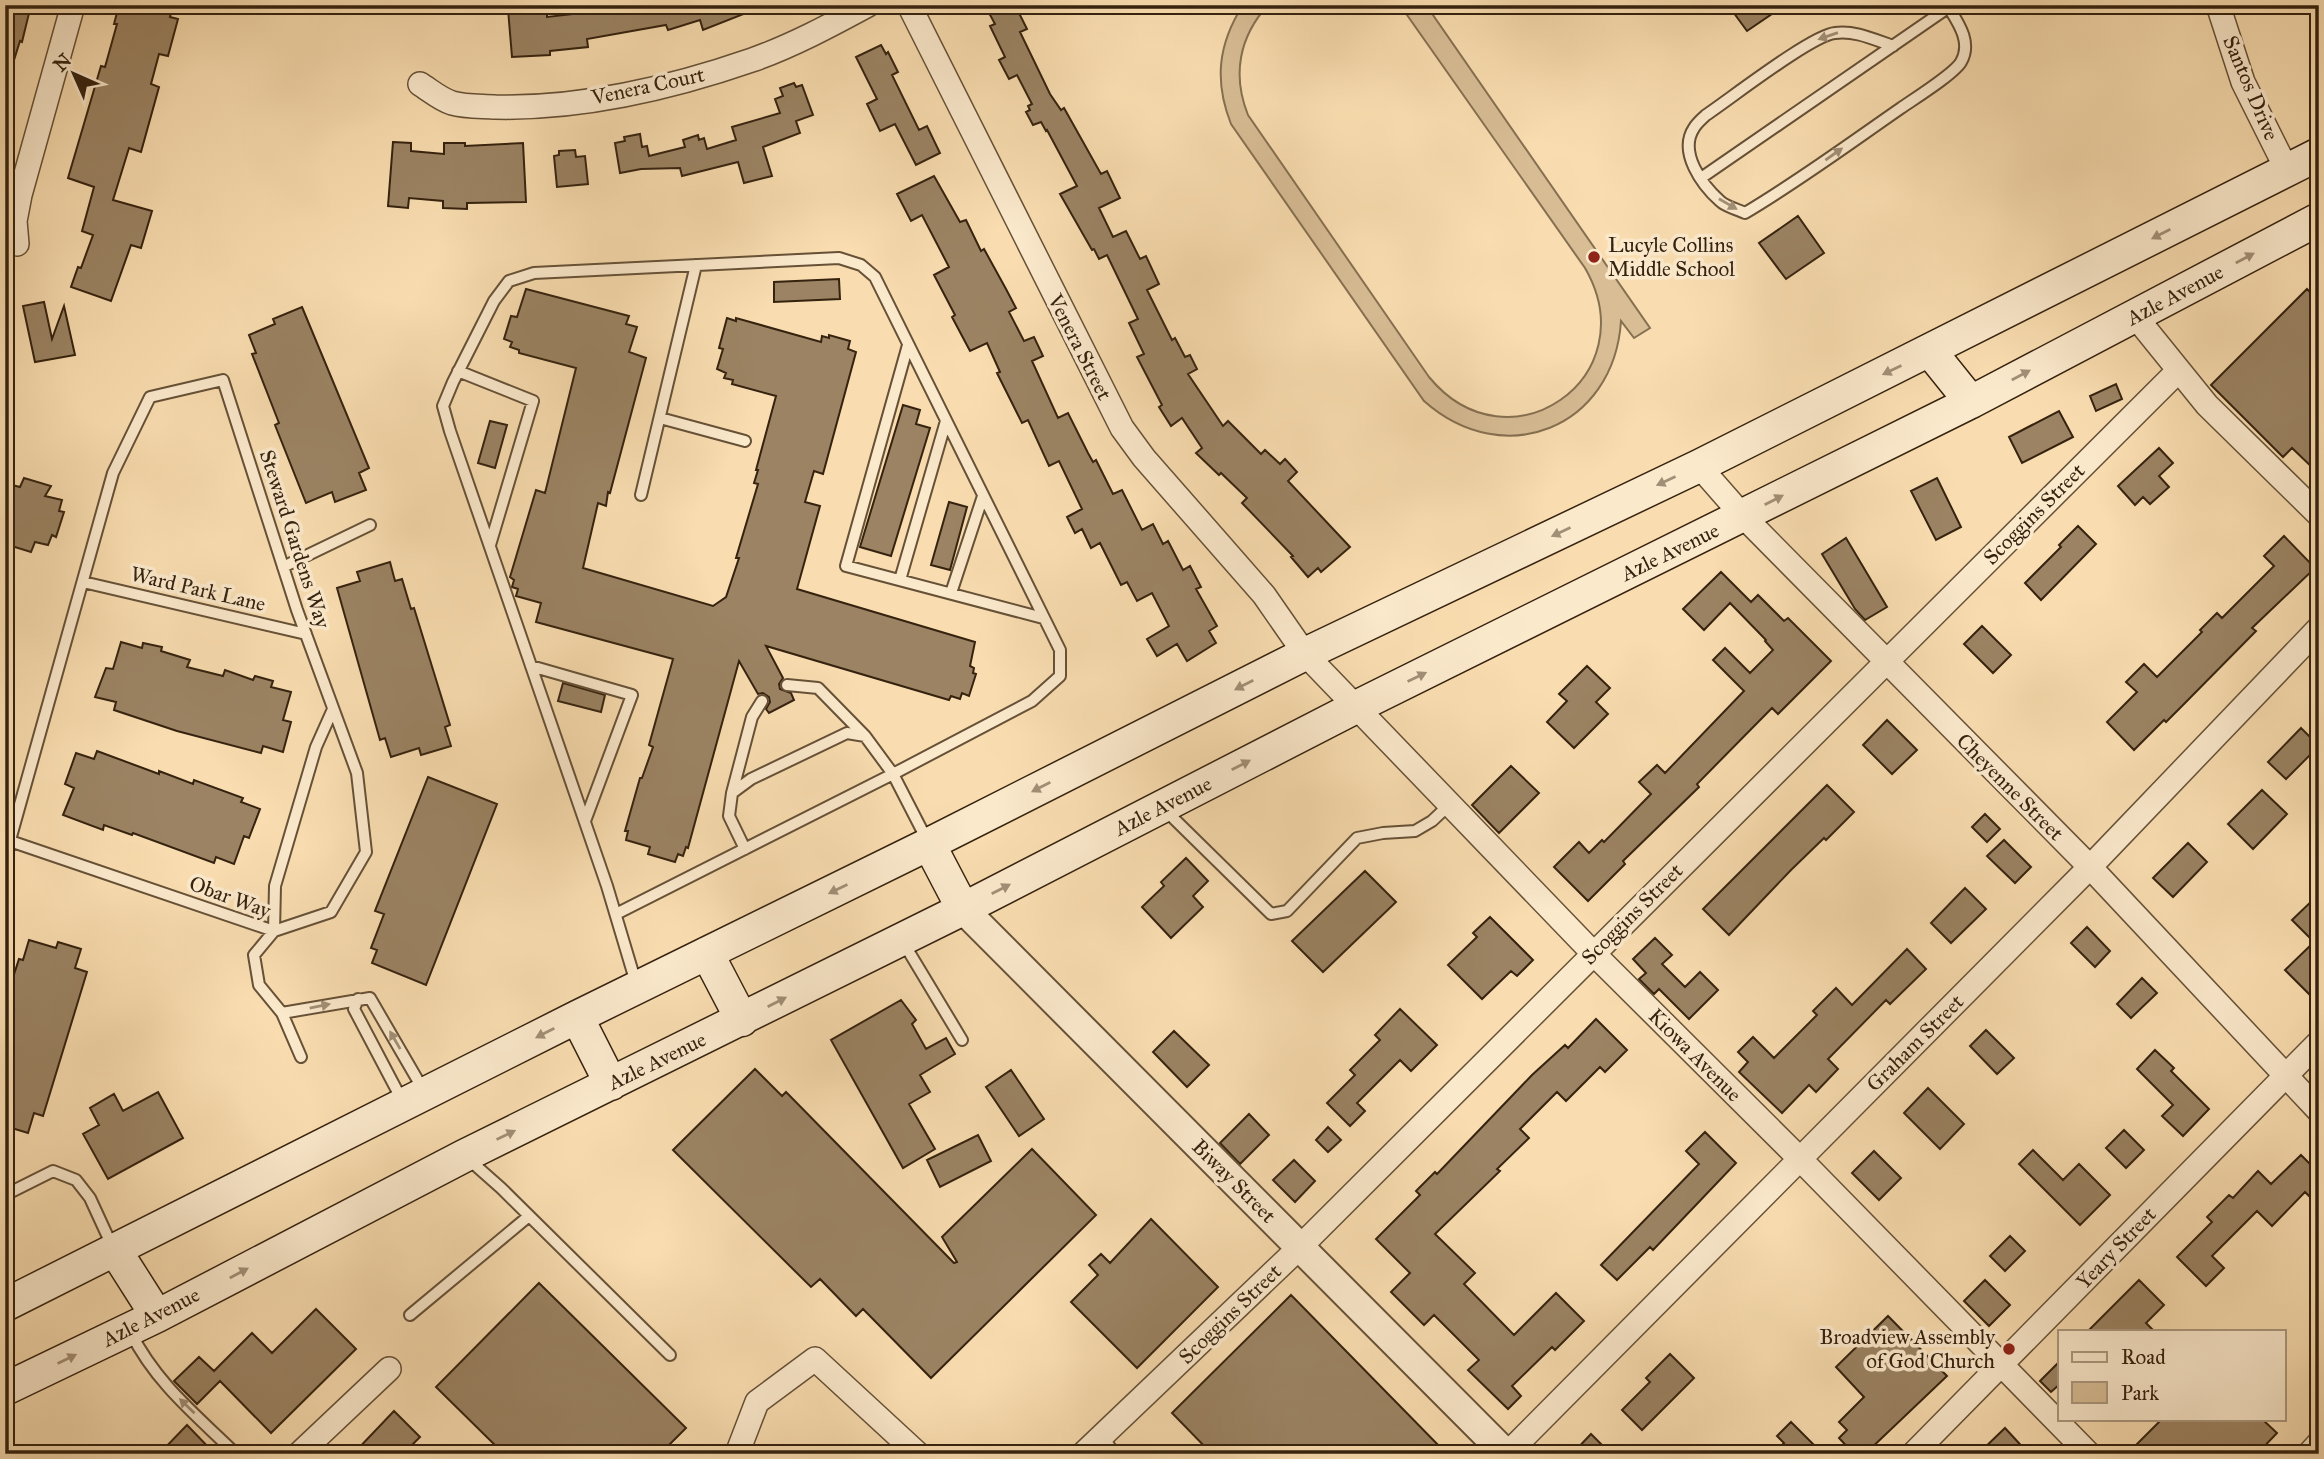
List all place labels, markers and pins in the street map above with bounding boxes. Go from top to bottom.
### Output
place label: Lucyle Collins Middle School [1608,232,1735,282]
marker: Lucyle Collins Middle School [1586,249,1602,265]
place label: Broadview Assembly of God Church [1819,1324,1996,1374]
marker: Broadview Assembly of God Church [2001,1341,2017,1357]

